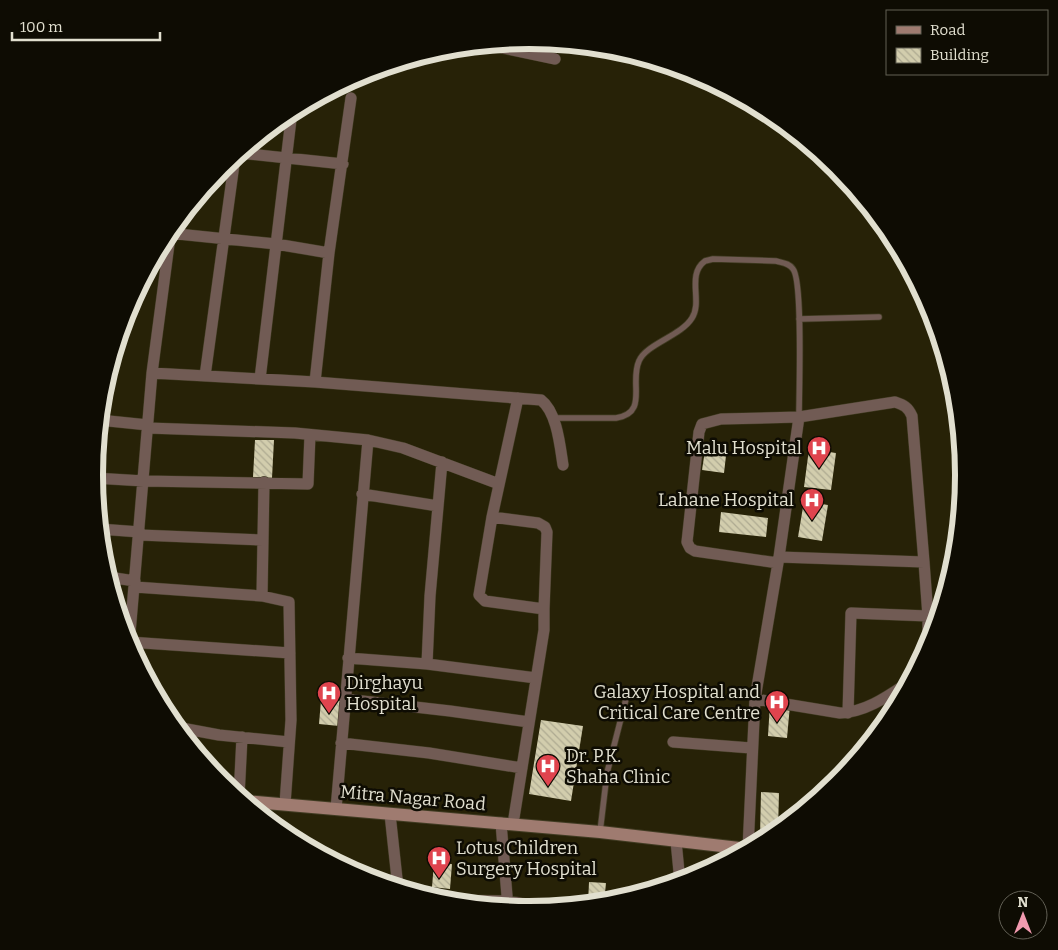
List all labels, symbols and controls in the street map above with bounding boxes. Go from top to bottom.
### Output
scale bar [12,10,160,42]
legend [886,10,1048,75]
text: 100 m [20,18,63,36]
text: Road [930,21,965,39]
text: Building [930,46,989,64]
hospital icon: Malu Hospital [806,435,832,469]
place label: Malu Hospital [686,437,802,459]
hospital icon: Lahane Hospital [799,487,825,521]
place label: Lahane Hospital [658,489,794,511]
place label: Dirghayu Hospital [346,672,423,715]
hospital icon: Dirghayu Hospital [316,680,342,714]
place label: Galaxy Hospital and Critical Care Centre [593,681,760,724]
hospital icon: Galaxy Hospital and Critical Care Centre [764,689,790,723]
place label: Dr. P.K. Shaha Clinic [566,745,670,788]
hospital icon: Dr. P.K. Shaha Clinic [535,753,561,787]
street label: Mitra Nagar Road [339,781,487,815]
place label: Lotus Children Surgery Hospital [456,837,597,880]
hospital icon: Lotus Children Surgery Hospital [426,845,452,879]
north arrow [998,890,1048,940]
text: N [1018,894,1029,911]

